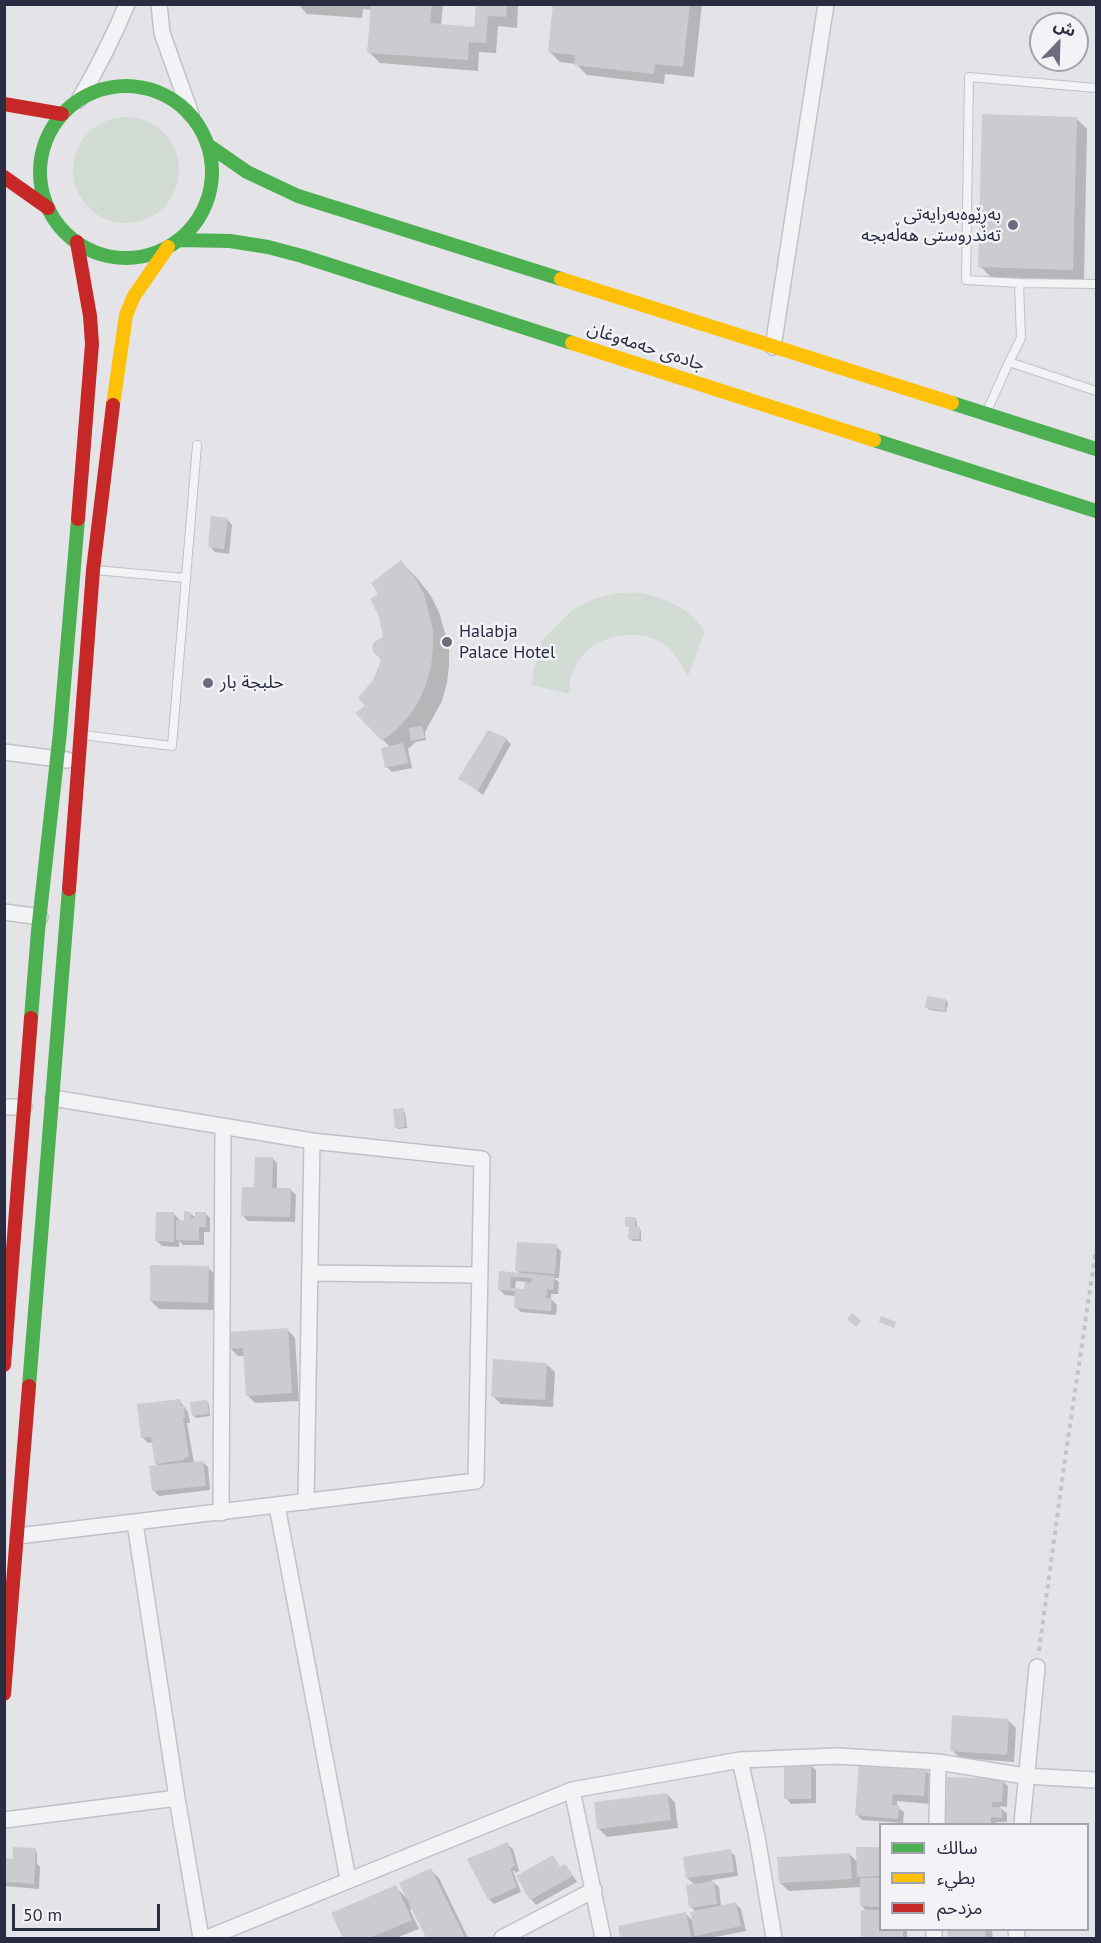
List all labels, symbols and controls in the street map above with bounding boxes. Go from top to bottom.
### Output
north arrow [1029,12,1089,72]
text: ش [1051,14,1079,41]
place label: بەڕێوەبەرایەتی تەندروستی هەڵەبجە [861,204,1001,246]
marker: بەڕێوەبەرایەتی تەندروستی هەڵەبجە [1006,218,1020,232]
street label: جادەی حەمەوغان [584,318,708,376]
place label: Halabja Palace Hotel [459,621,555,664]
marker: Halabja Palace Hotel [440,635,454,649]
place label: حلبجة بار [220,672,284,694]
marker: حلبجة بار [201,676,215,690]
legend [879,1823,1089,1931]
text: سالك [937,1836,978,1859]
text: بطيء [937,1866,975,1889]
scale bar [15,1892,164,1930]
text: مزدحم [937,1896,982,1919]
text: 50 m [23,1903,62,1926]

